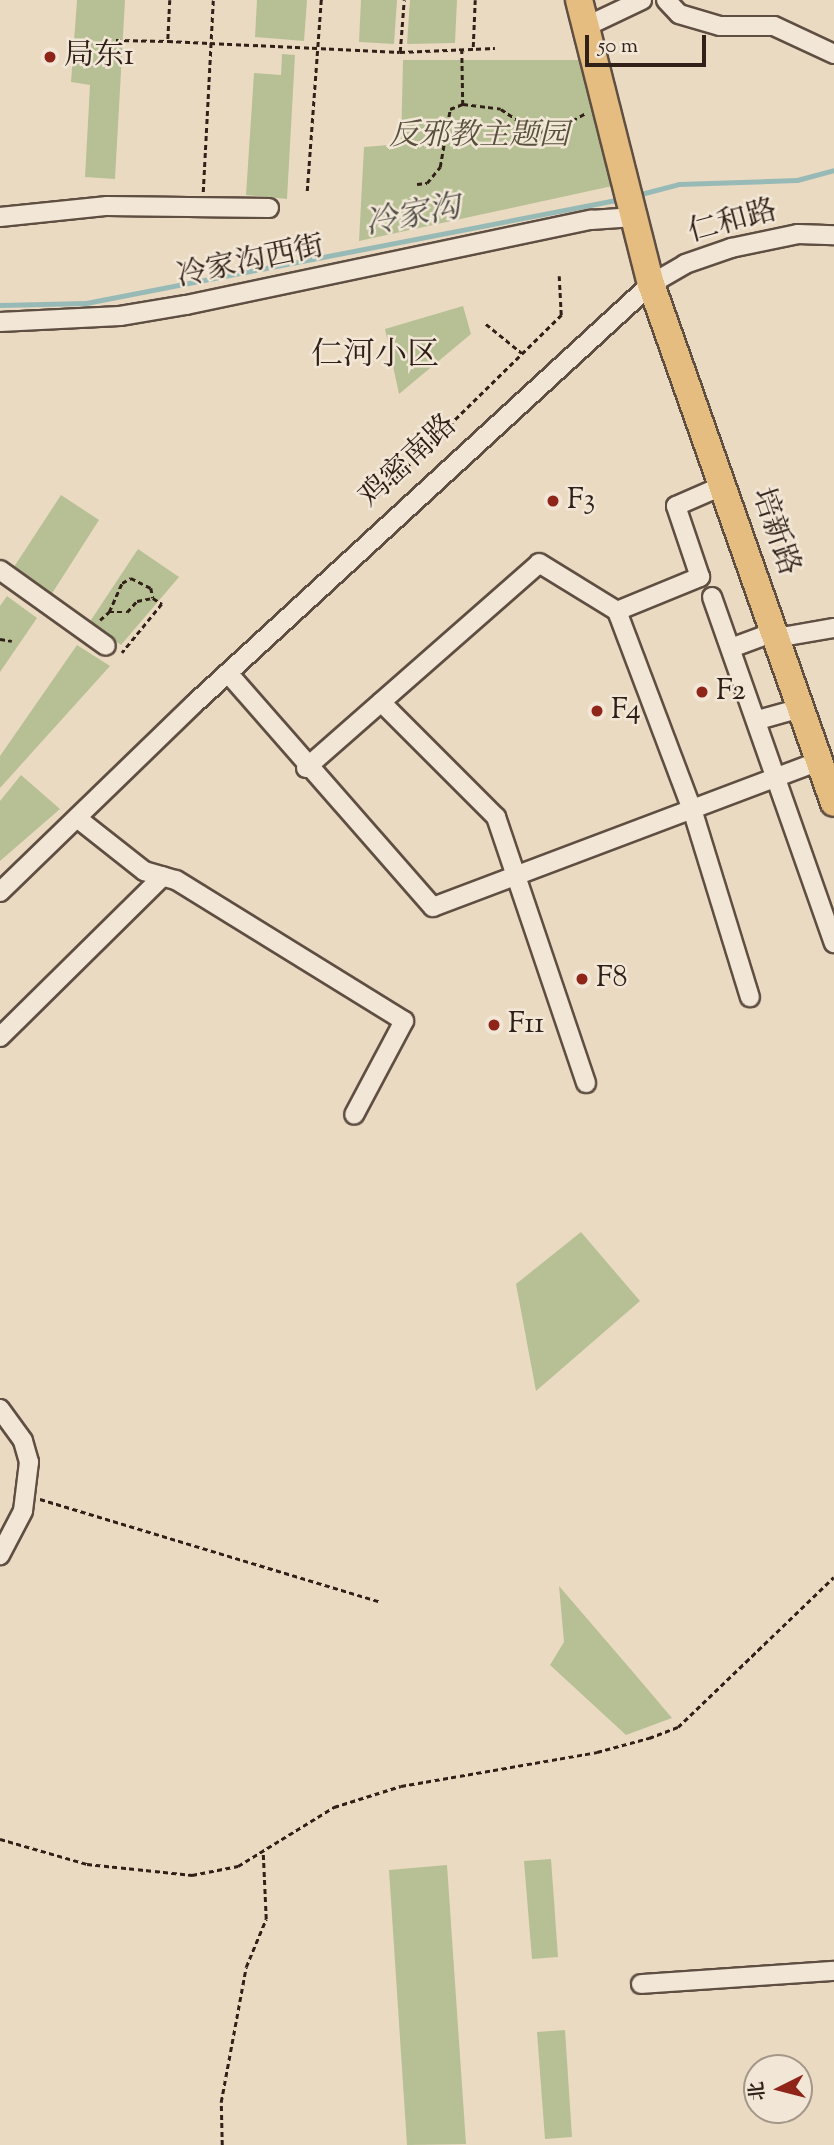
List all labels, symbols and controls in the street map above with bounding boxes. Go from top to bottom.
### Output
scale bar [589,21,710,65]
text: 50 m [598,32,638,62]
place label: 局东1 [64,39,134,75]
marker: 局东1 [42,49,58,65]
park label: 反邪教主题园 [389,119,569,155]
water label: 冷家沟 [362,189,464,245]
street label: 仁和路 [685,194,781,252]
street label: 冷家沟西街 [174,230,328,296]
district label: 仁河小区 [311,337,439,375]
street label: 鸡密南路 [353,408,465,516]
place label: F3 [567,483,595,519]
street label: 培新路 [742,484,806,580]
marker: F3 [545,493,561,509]
place label: F2 [716,674,746,710]
marker: F2 [694,684,710,700]
place label: F4 [611,693,641,729]
marker: F4 [589,703,605,719]
place label: F8 [596,961,628,997]
marker: F8 [574,971,590,987]
place label: F11 [508,1007,545,1043]
marker: F11 [486,1017,502,1033]
north arrow [743,2054,813,2124]
text: 北 [744,2080,773,2102]

